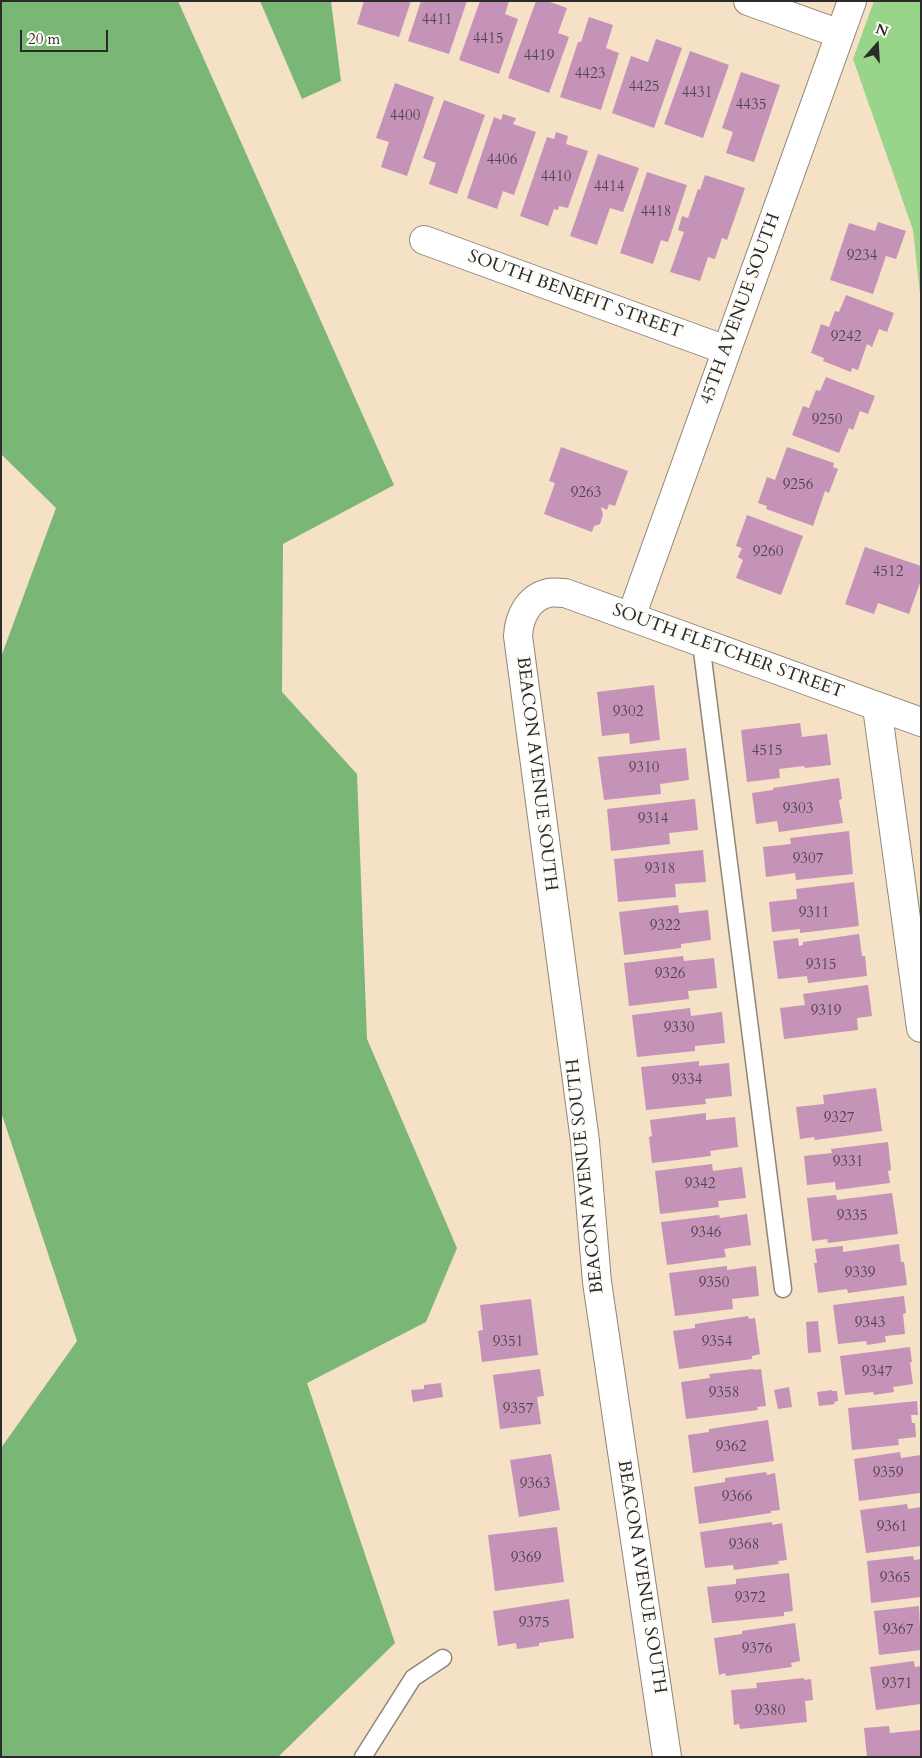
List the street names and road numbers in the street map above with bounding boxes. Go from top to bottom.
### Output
street label: 45TH AVENUE SOUTH [696,210,786,408]
street label: SOUTH BENEFIT STREET [465,246,685,344]
street label: SOUTH FLETCHER STREET [609,600,847,704]
street label: BEACON AVENUE SOUTH [511,655,561,893]
street label: BEACON AVENUE SOUTH [563,1057,609,1295]
street label: BEACON AVENUE SOUTH [612,1459,670,1695]

